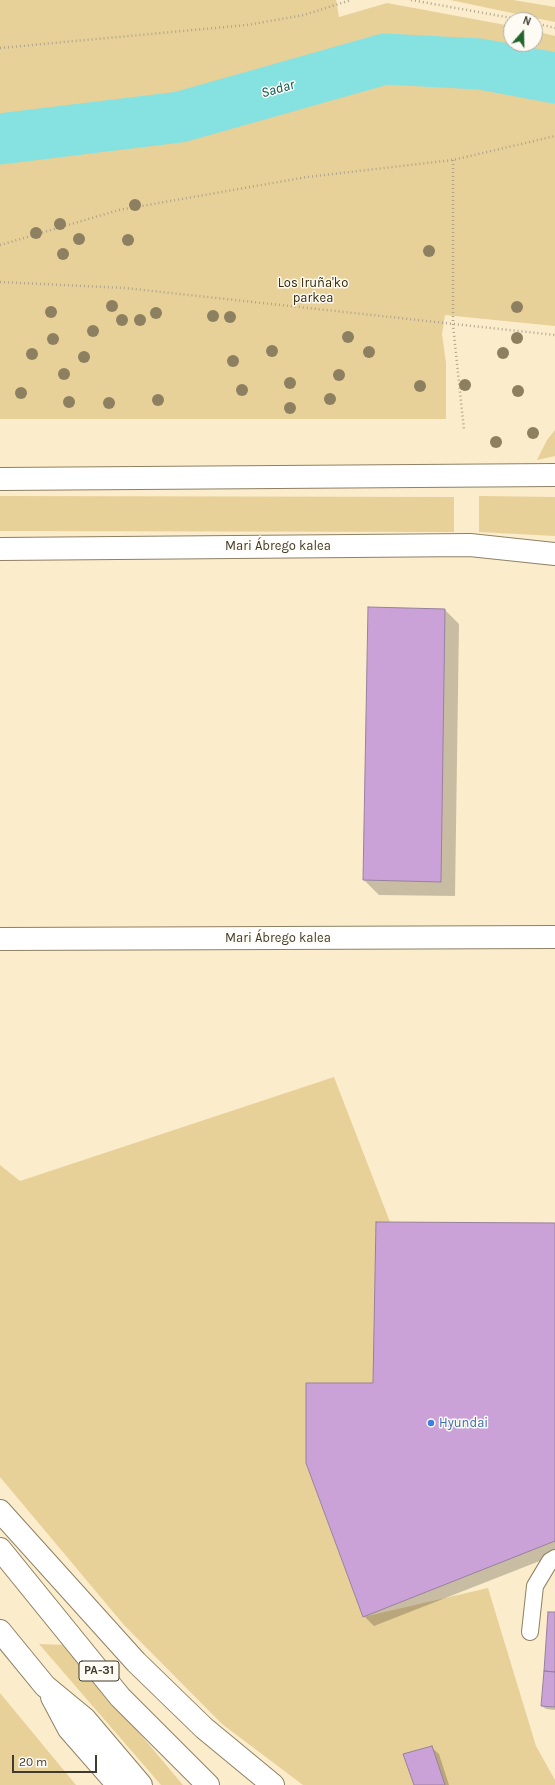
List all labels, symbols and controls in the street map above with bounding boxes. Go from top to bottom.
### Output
north arrow [503,12,543,52]
text: N [521,14,533,29]
water label: Sadar [259,76,297,102]
park label: Los Iruña'ko parkea [278,275,348,306]
street label: Mari Ábrego kalea [225,538,331,554]
street label: Mari Ábrego kalea [225,930,331,946]
place label: Hyundai [439,1415,488,1431]
marker: Hyundai [426,1418,436,1428]
road number: PA-31 [79,1661,119,1681]
scale bar [14,1747,99,1773]
text: 20 m [19,1755,47,1769]

